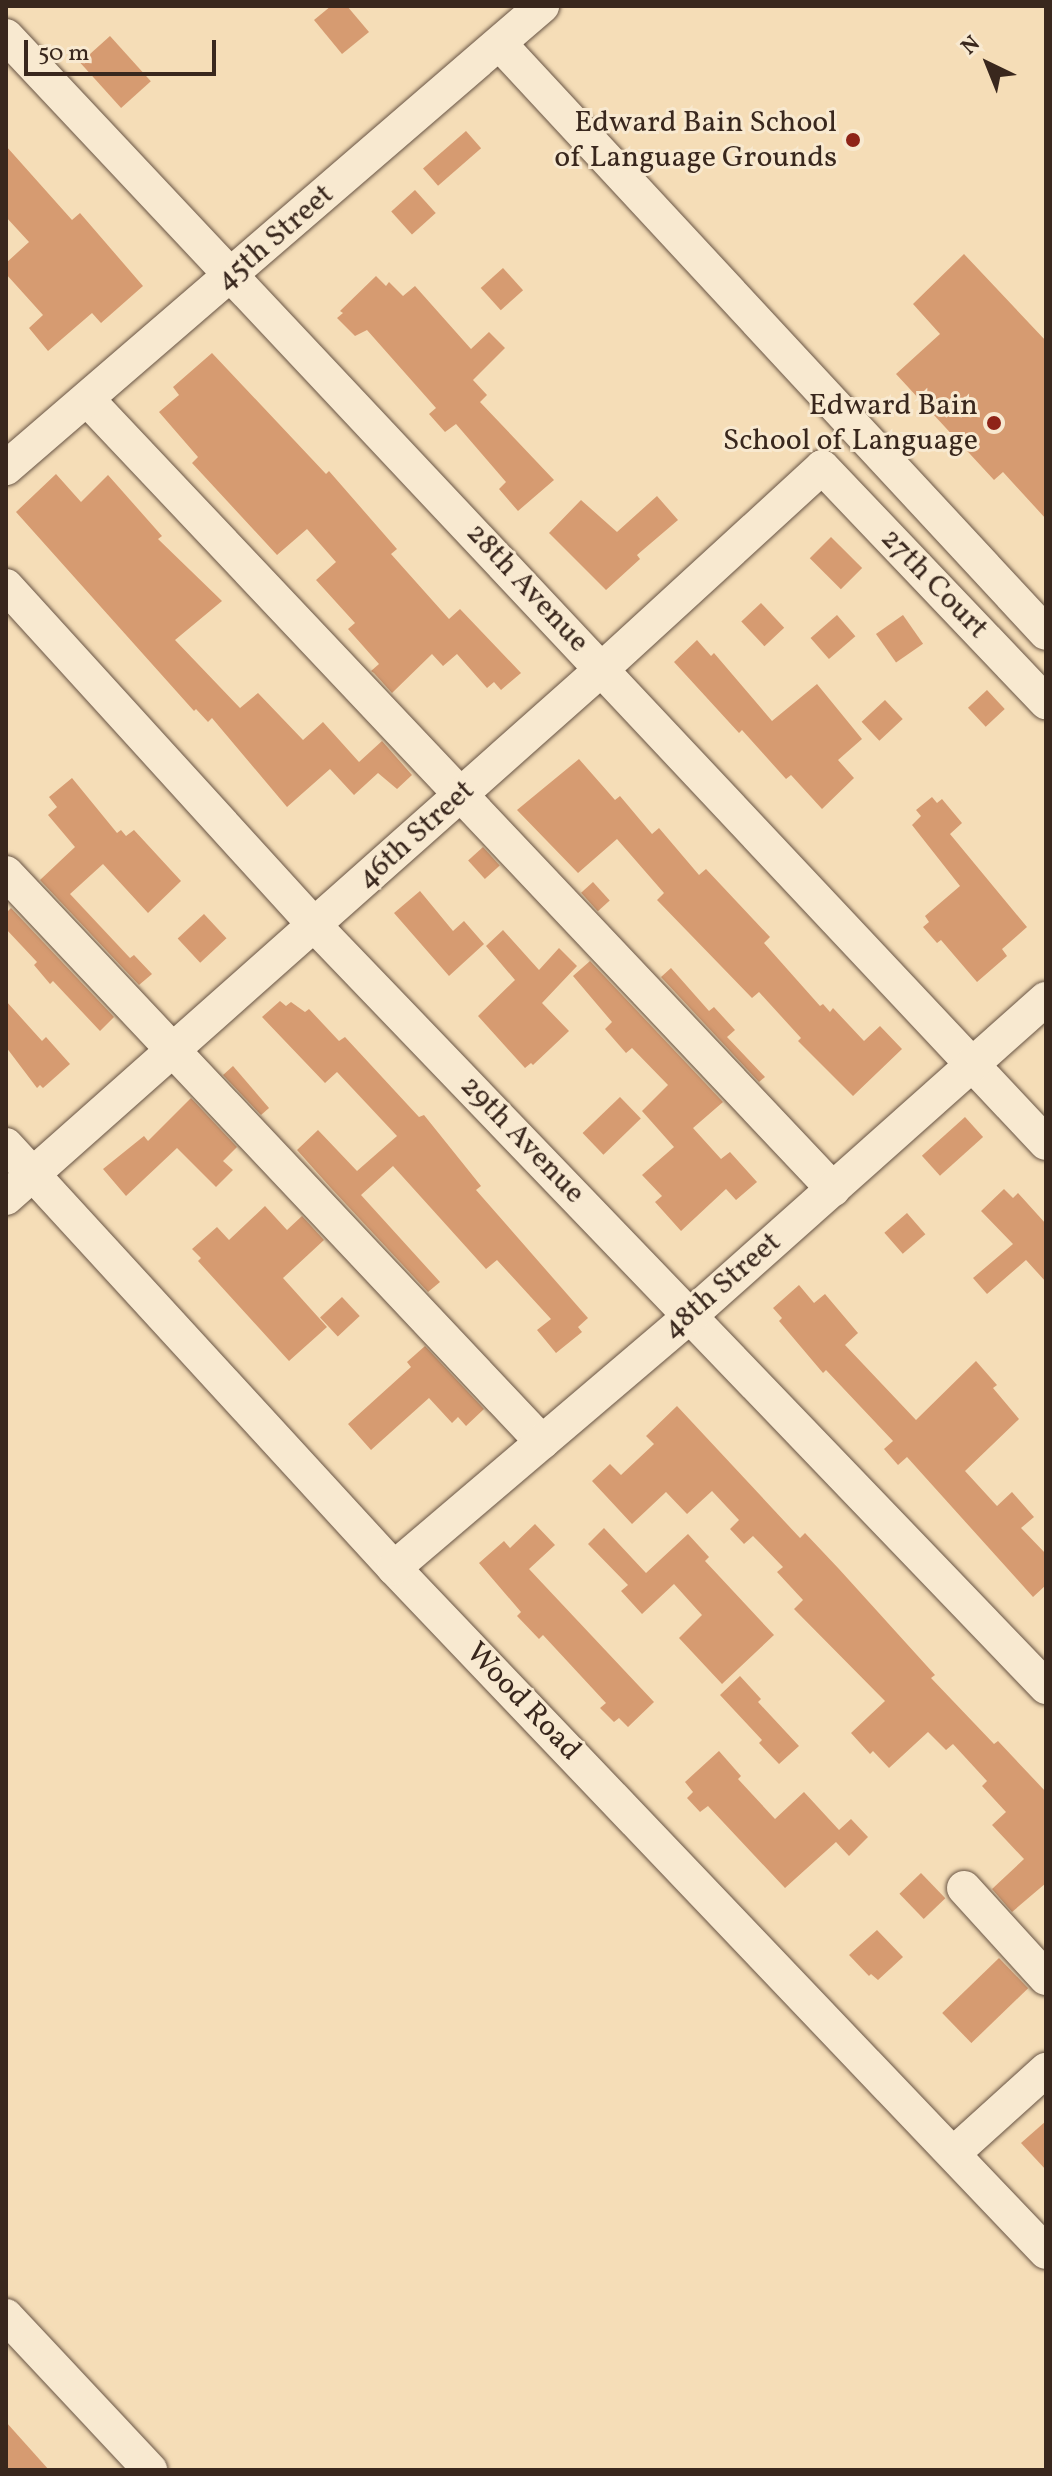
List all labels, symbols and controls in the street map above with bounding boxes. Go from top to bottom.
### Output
scale bar [28,24,220,74]
north arrow [948,24,1028,104]
text: N [955,29,988,63]
text: 50 m [38,37,90,71]
place label: Edward Bain School of Language Grounds [557,105,837,176]
marker: Edward Bain School of Language Grounds [844,131,862,149]
street label: 45th Street [209,177,341,299]
place label: Edward Bain School of Language [726,388,978,458]
marker: Edward Bain School of Language [985,414,1003,432]
street label: 28th Avenue [458,516,596,660]
street label: 27th Court [872,521,996,647]
street label: 46th Street [350,773,482,897]
street label: 29th Avenue [452,1069,592,1211]
street label: 48th Street [655,1225,789,1347]
street label: Wood Road [458,1635,588,1769]

